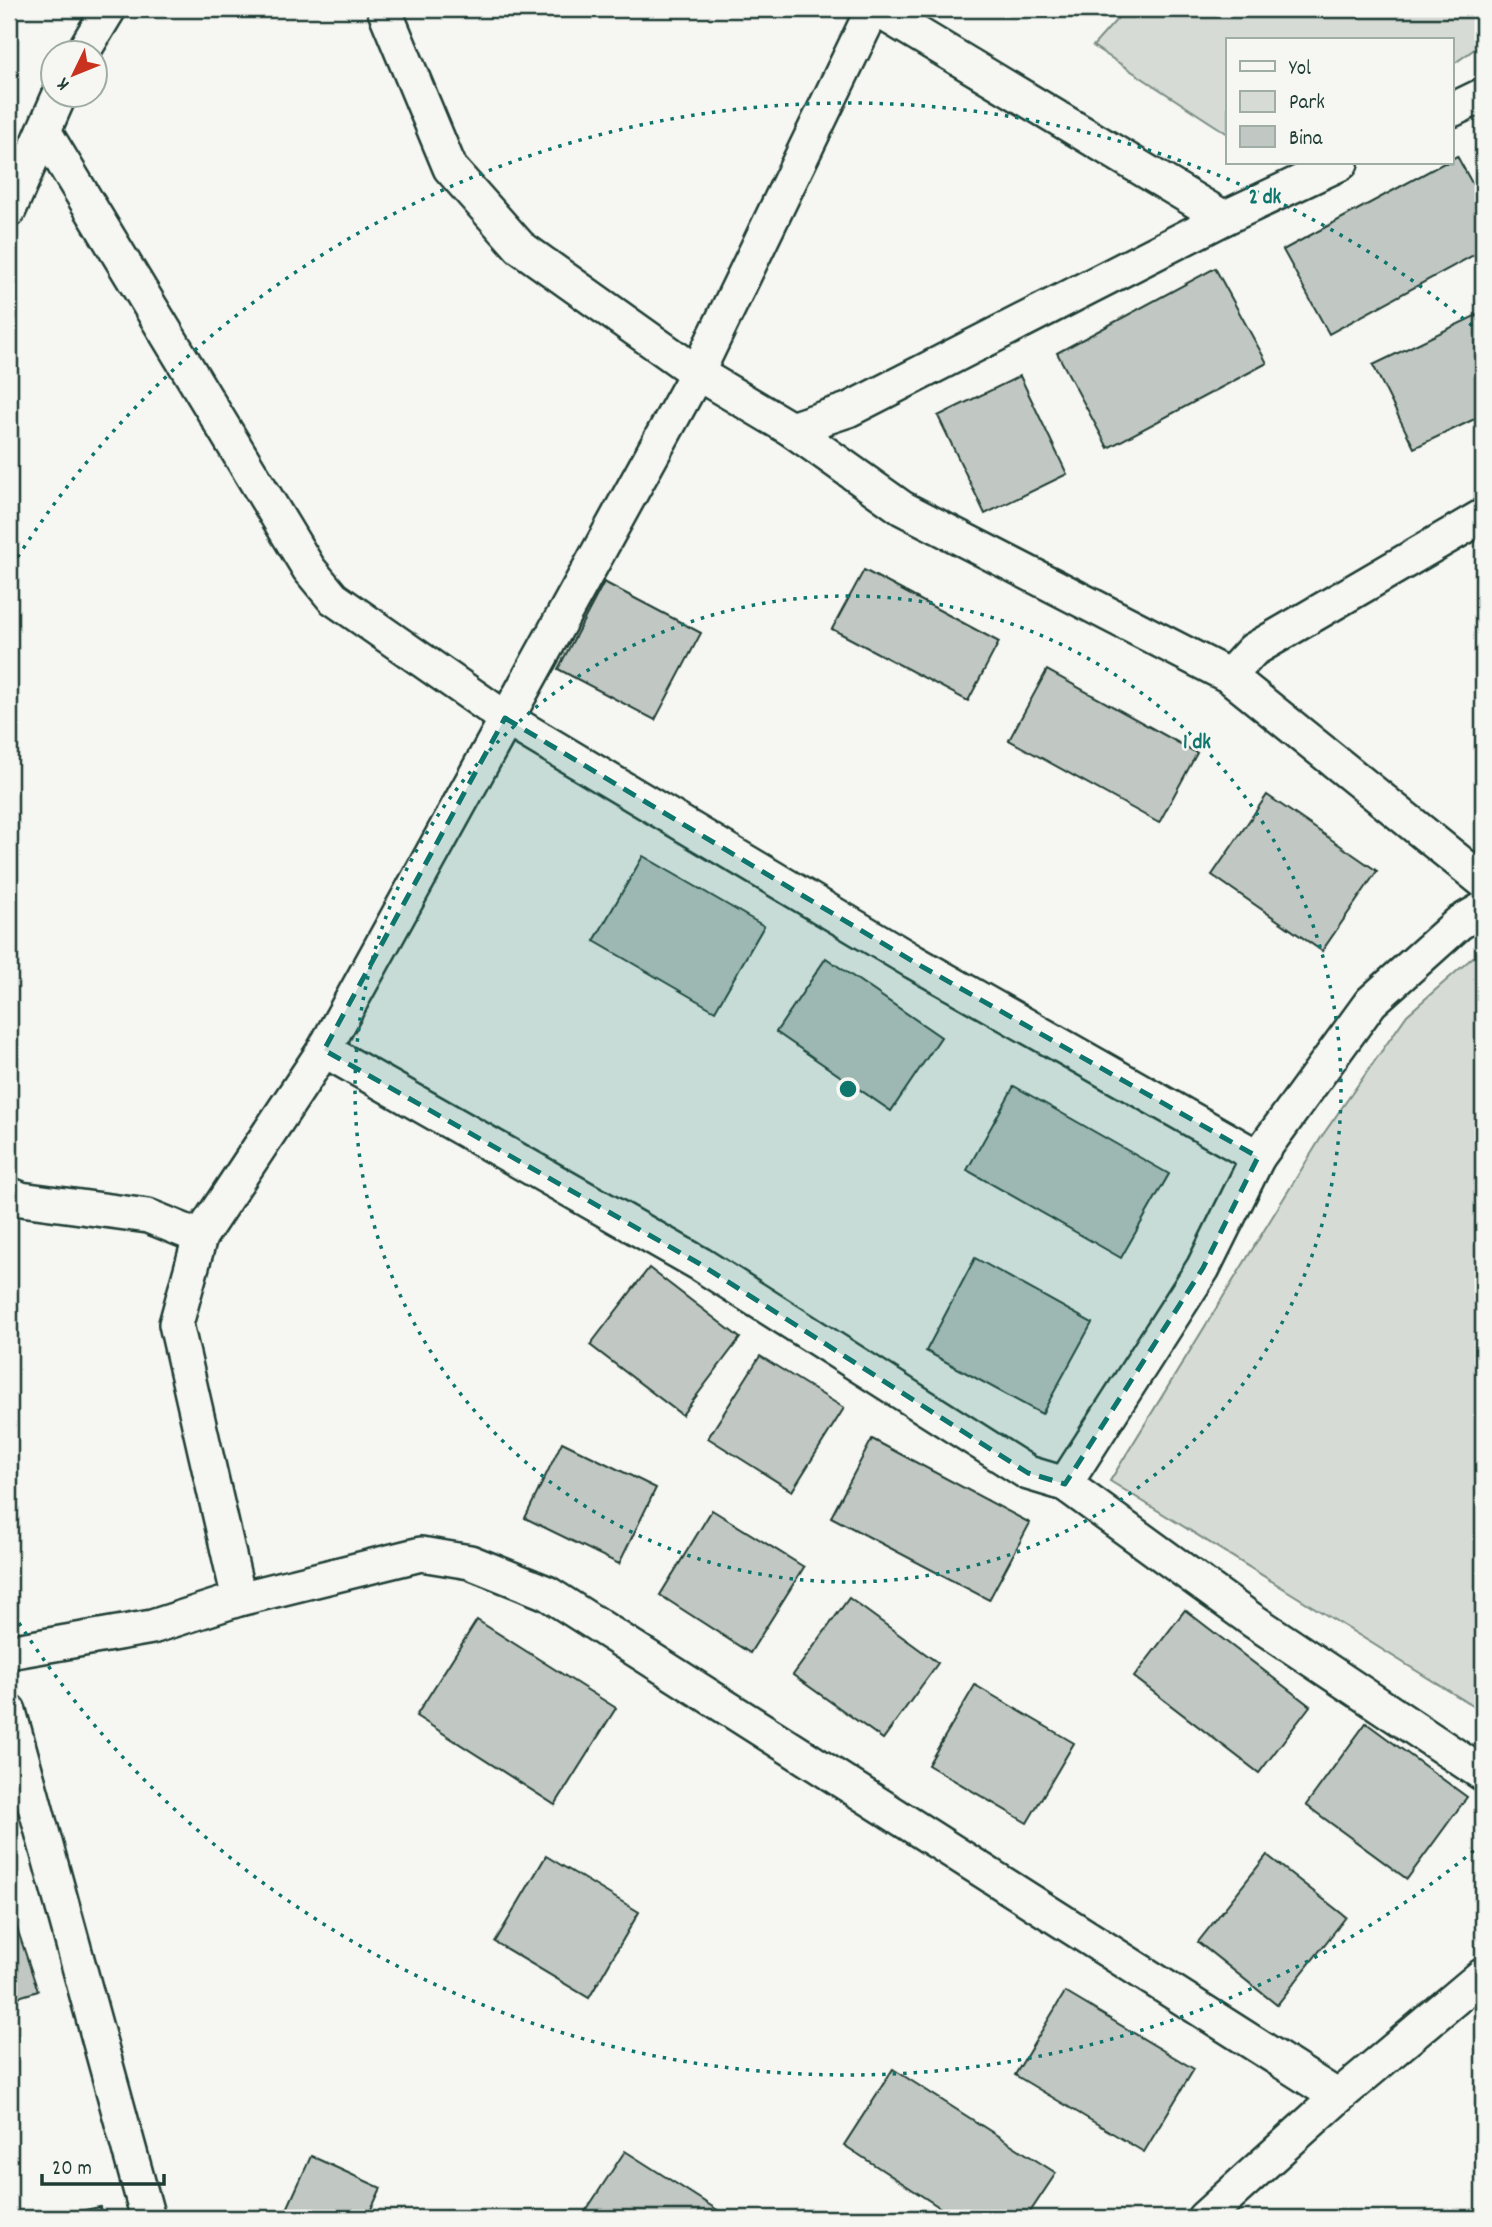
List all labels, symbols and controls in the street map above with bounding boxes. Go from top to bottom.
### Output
north arrow [38,38,108,108]
legend [1226,38,1454,164]
text: Yol [1289,55,1311,85]
text: K [51,71,77,96]
text: Park [1289,89,1325,119]
text: Bina [1289,125,1323,155]
text: 2 dk [1249,184,1282,214]
text: 1 dk [1183,729,1211,759]
centre of rings [836,1077,860,1101]
scale bar [42,2143,164,2187]
text: 20 m [52,2155,92,2185]

